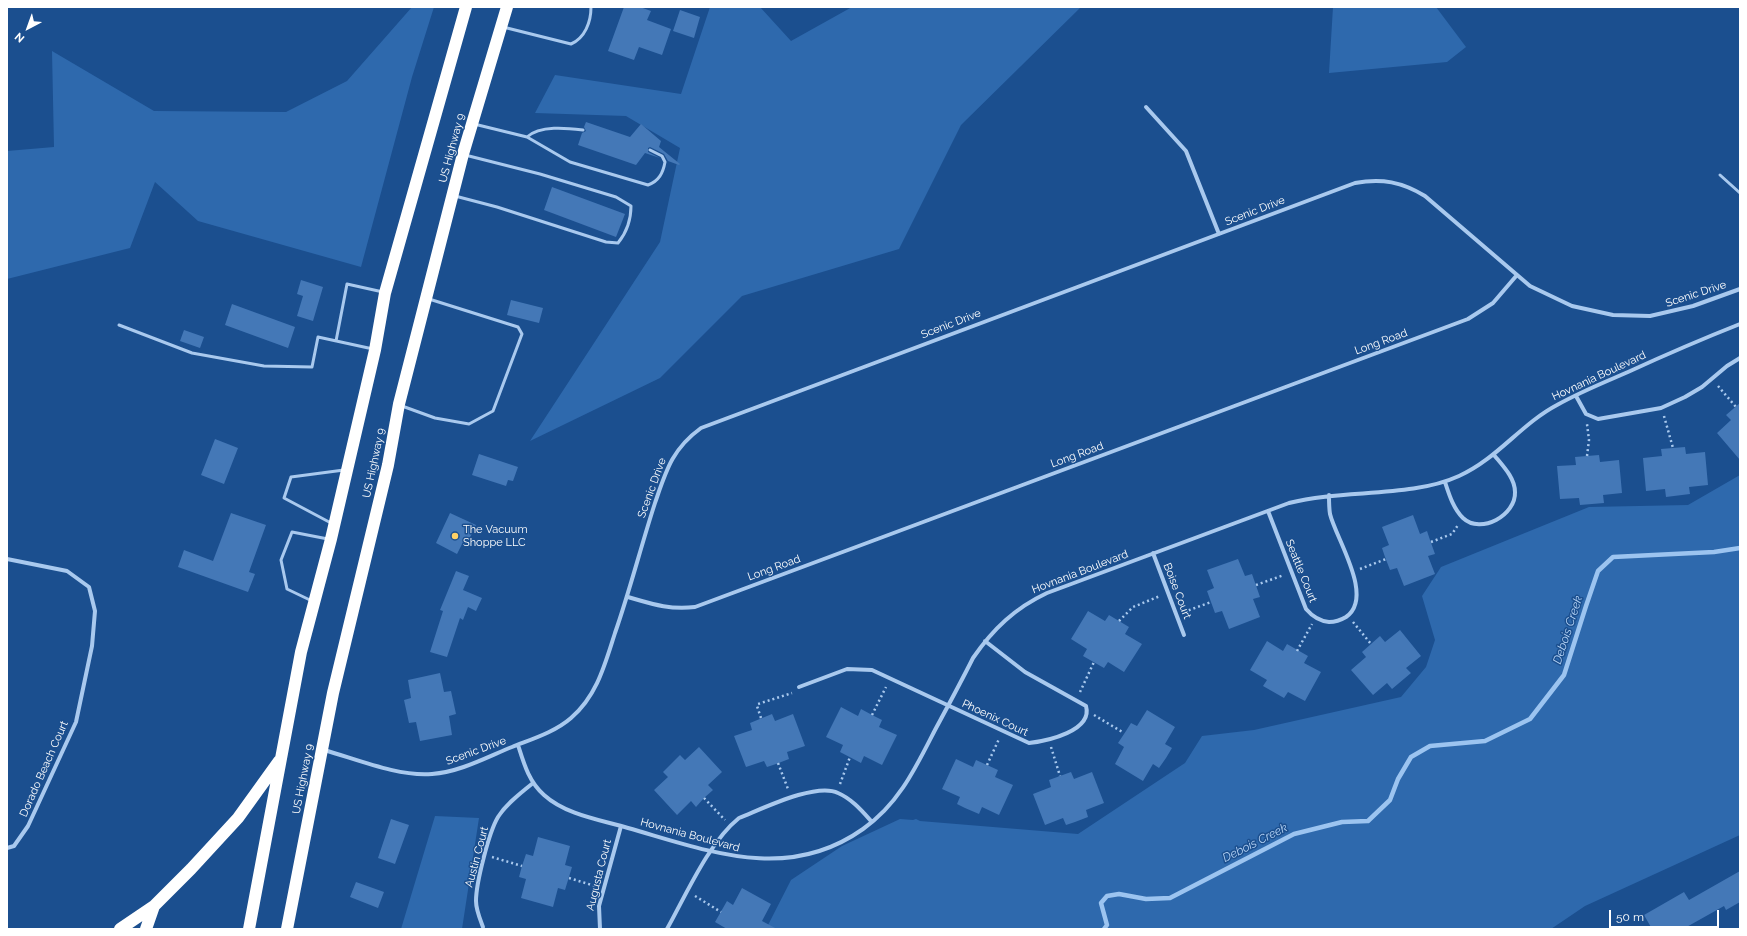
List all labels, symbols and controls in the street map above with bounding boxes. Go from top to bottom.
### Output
north arrow [8,8,48,48]
text: N [12,30,27,45]
street label: US Highway 9 [436,112,468,184]
street label: Scenic Drive [1223,194,1287,228]
street label: Scenic Drive [1664,278,1728,310]
street label: Scenic Drive [919,307,983,341]
street label: Long Road [1353,326,1409,358]
street label: Hovnania Boulevard [1550,348,1648,404]
street label: US Highway 9 [360,427,388,499]
street label: Long Road [1049,439,1105,471]
street label: Scenic Drive [635,456,669,520]
place label: The Vacuum Shoppe LLC [463,523,527,549]
marker: The Vacuum Shoppe LLC [450,531,460,541]
street label: Seattle Court [1282,538,1320,604]
street label: Hovnania Boulevard [1030,548,1130,596]
street label: Long Road [746,552,802,584]
street label: Boise Court [1160,561,1194,621]
water label: Debois Creek [1550,594,1586,666]
street label: Phoenix Court [960,697,1030,739]
street label: Dorado Beach Court [17,719,71,819]
street label: Scenic Drive [444,734,508,768]
street label: US Highway 9 [290,743,316,815]
street label: Hovnania Boulevard [639,815,741,855]
water label: Debois Creek [1220,820,1290,866]
street label: Austin Court [463,825,491,889]
street label: Augusta Court [584,838,614,912]
scale bar [1611,902,1721,928]
text: 50 m [1616,910,1644,924]

